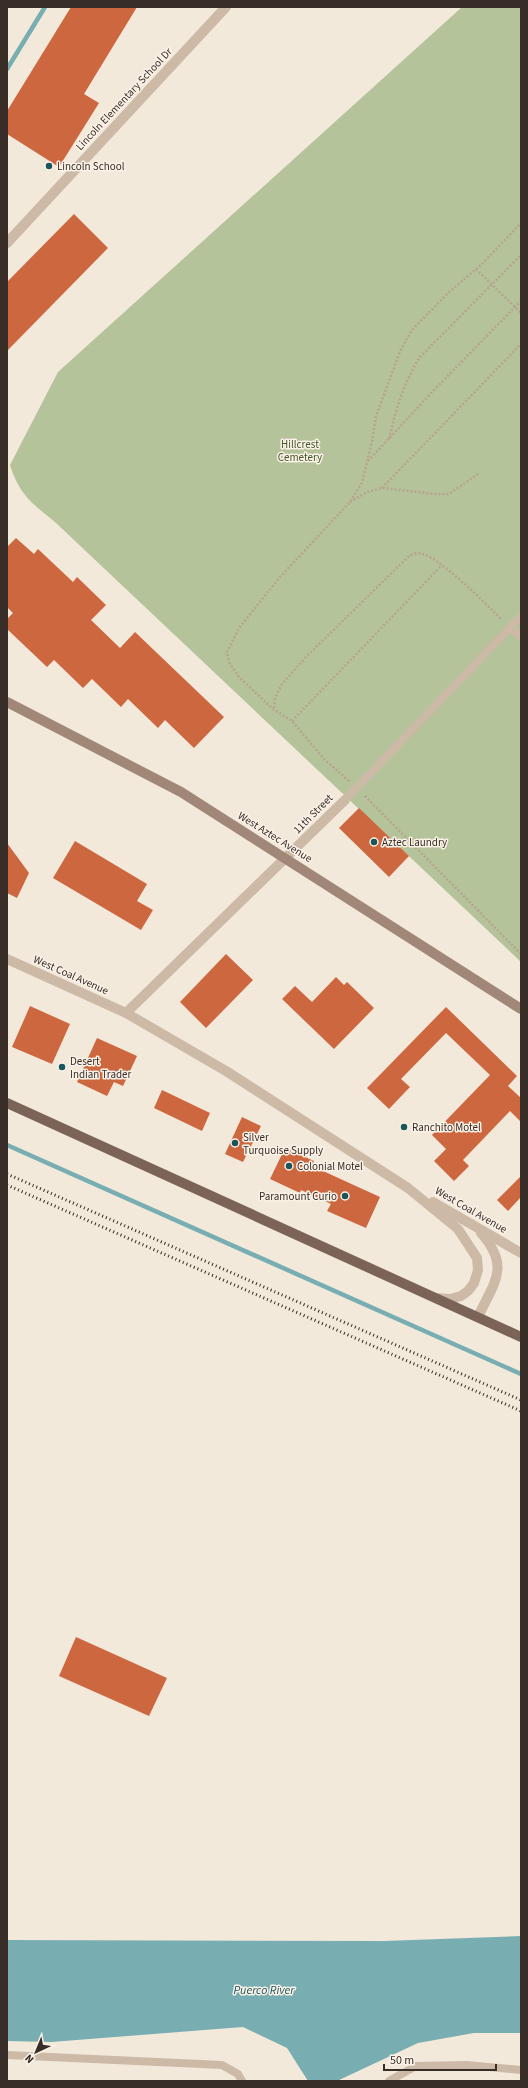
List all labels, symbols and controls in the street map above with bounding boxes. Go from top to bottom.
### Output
street label: Lincoln Elementary School Dr [72,44,176,154]
place label: Lincoln School [57,159,125,174]
marker: Lincoln School [44,161,54,171]
park label: Hillcrest Cemetery [278,437,322,465]
street label: 11th Street [290,791,336,837]
street label: West Aztec Avenue [235,808,316,866]
place label: Aztec Laundry [382,835,447,850]
marker: Aztec Laundry [369,837,379,847]
street label: West Coal Avenue [31,952,112,999]
place label: Desert Indian Trader [70,1054,132,1082]
marker: Desert Indian Trader [57,1062,67,1072]
place label: Ranchito Motel [412,1120,481,1135]
marker: Ranchito Motel [399,1122,409,1132]
place label: Silver Turquoise Supply [243,1130,323,1158]
marker: Silver Turquoise Supply [230,1138,240,1148]
place label: Colonial Motel [297,1159,363,1174]
marker: Colonial Motel [284,1161,294,1171]
street label: West Coal Avenue [432,1183,510,1237]
place label: Paramount Curio [259,1189,337,1204]
marker: Paramount Curio [340,1191,350,1201]
water label: Puerco River [234,1982,295,1999]
north arrow [16,2032,56,2072]
scale bar [384,2046,496,2072]
text: N [22,2051,37,2067]
text: 50 m [390,2052,414,2069]

